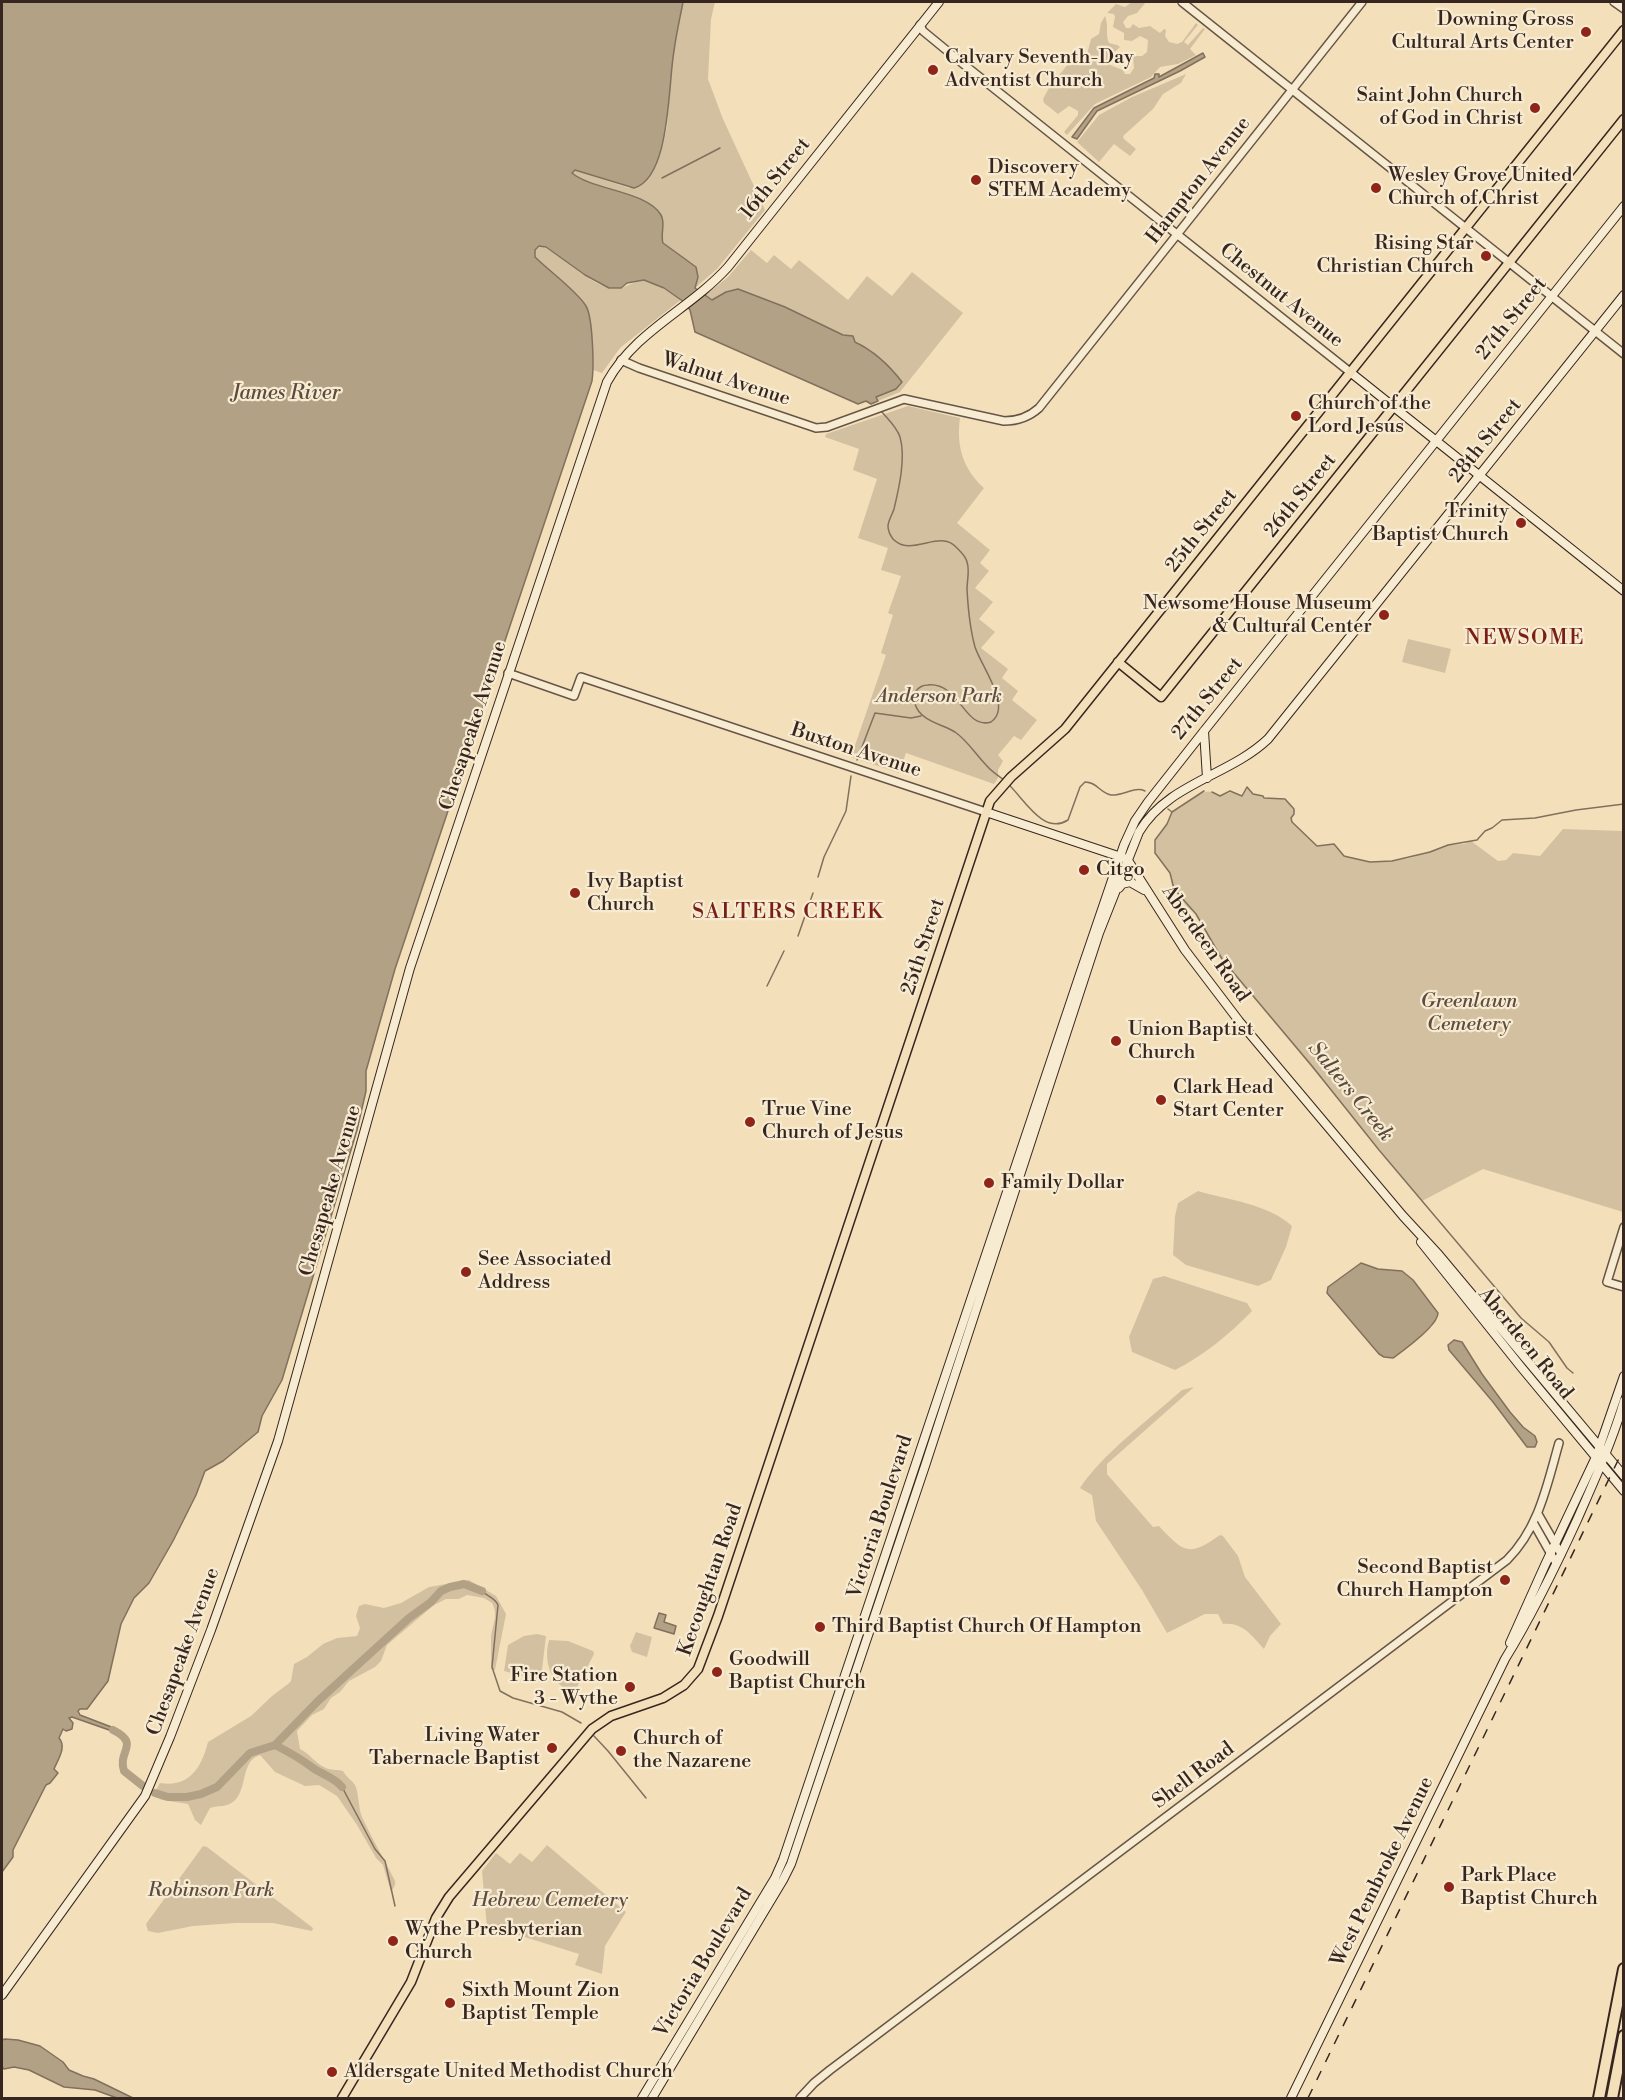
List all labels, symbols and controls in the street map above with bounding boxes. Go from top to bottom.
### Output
place label: Downing Gross Cultural Arts Center [1391,8,1574,55]
marker: Downing Gross Cultural Arts Center [1579,25,1593,39]
place label: Calvary Seventh-Day Adventist Church [945,46,1134,93]
marker: Calvary Seventh-Day Adventist Church [926,63,940,77]
place label: Saint John Church of God in Christ [1357,84,1523,131]
marker: Saint John Church of God in Christ [1528,101,1542,115]
street label: Hampton Avenue [1142,112,1256,250]
street label: 16th Street [736,133,816,225]
place label: Discovery STEM Academy [988,156,1131,203]
place label: Wesley Grove United Church of Christ [1388,164,1572,211]
marker: Discovery STEM Academy [969,173,983,187]
marker: Wesley Grove United Church of Christ [1369,181,1383,195]
place label: Rising Star Christian Church [1317,232,1474,279]
street label: Chestnut Avenue [1214,239,1348,353]
marker: Rising Star Christian Church [1479,249,1493,263]
street label: 27th Street [1471,273,1553,365]
street label: Walnut Avenue [659,348,793,412]
water label: James River [232,381,340,407]
place label: Church of the Lord Jesus [1308,392,1431,439]
street label: 28th Street [1445,394,1527,488]
marker: Church of the Lord Jesus [1289,409,1303,423]
street label: 26th Street [1260,449,1342,543]
street label: 25th Street [1161,485,1243,577]
place label: Trinity Baptist Church [1372,500,1509,547]
marker: Trinity Baptist Church [1514,516,1528,530]
place label: Newsome House Museum & Cultural Center [1143,592,1372,639]
marker: Newsome House Museum & Cultural Center [1377,608,1391,622]
district label: NEWSOME [1465,626,1585,652]
street label: Chesapeake Avenue [435,638,513,814]
street label: 27th Street [1167,653,1249,745]
park label: Anderson Park [876,685,1002,709]
street label: Buxton Avenue [788,719,924,783]
place label: Citgo [1096,858,1145,882]
marker: Citgo [1077,863,1091,877]
place label: Ivy Baptist Church [587,870,684,917]
street label: Aberdeen Road [1156,881,1254,1007]
marker: Ivy Baptist Church [568,886,582,900]
street label: 25th Street [897,896,951,998]
district label: SALTERS CREEK [692,900,884,926]
park label: Greenlawn Cemetery [1421,990,1517,1037]
place label: Union Baptist Church [1128,1018,1253,1065]
marker: Union Baptist Church [1109,1034,1123,1048]
water label: Salters Creek [1302,1037,1398,1147]
place label: Clark Head Start Center [1173,1076,1284,1123]
marker: Clark Head Start Center [1154,1093,1168,1107]
place label: True Vine Church of Jesus [762,1098,903,1145]
street label: Chesapeake Avenue [295,1103,367,1279]
marker: True Vine Church of Jesus [743,1115,757,1129]
place label: Family Dollar [1001,1171,1124,1195]
marker: Family Dollar [982,1176,996,1190]
place label: See Associated Address [478,1248,611,1295]
marker: See Associated Address [459,1265,473,1279]
street label: Aberdeen Road [1472,1283,1578,1405]
street label: Victoria Boulevard [843,1432,919,1602]
street label: Kecoughtan Road [674,1501,748,1659]
place label: Second Baptist Church Hampton [1336,1556,1493,1603]
street label: Chesapeake Avenue [142,1565,226,1739]
marker: Second Baptist Church Hampton [1498,1573,1512,1587]
place label: Third Baptist Church Of Hampton [832,1615,1141,1639]
marker: Third Baptist Church Of Hampton [813,1620,827,1634]
place label: Goodwill Baptist Church [729,1648,866,1695]
place label: Fire Station 3 - Wythe [510,1664,618,1711]
marker: Goodwill Baptist Church [710,1665,724,1679]
marker: Fire Station 3 - Wythe [623,1680,637,1694]
place label: Living Water Tabernacle Baptist [369,1724,540,1771]
place label: Church of the Nazarene [633,1727,751,1774]
street label: Shell Road [1149,1738,1239,1814]
marker: Living Water Tabernacle Baptist [545,1741,559,1755]
marker: Church of the Nazarene [614,1744,628,1758]
street label: West Pembroke Avenue [1327,1773,1439,1971]
place label: Park Place Baptist Church [1461,1864,1598,1911]
park label: Robinson Park [148,1879,274,1903]
marker: Park Place Baptist Church [1442,1880,1456,1894]
street label: Victoria Boulevard [650,1884,758,2042]
park label: Hebrew Cemetery [472,1889,628,1913]
place label: Wythe Presbyterian Church [405,1918,583,1965]
marker: Wythe Presbyterian Church [386,1934,400,1948]
place label: Sixth Mount Zion Baptist Temple [462,1979,620,2026]
marker: Sixth Mount Zion Baptist Temple [443,1996,457,2010]
place label: Aldersgate United Methodist Church [344,2060,673,2084]
marker: Aldersgate United Methodist Church [325,2065,339,2079]

